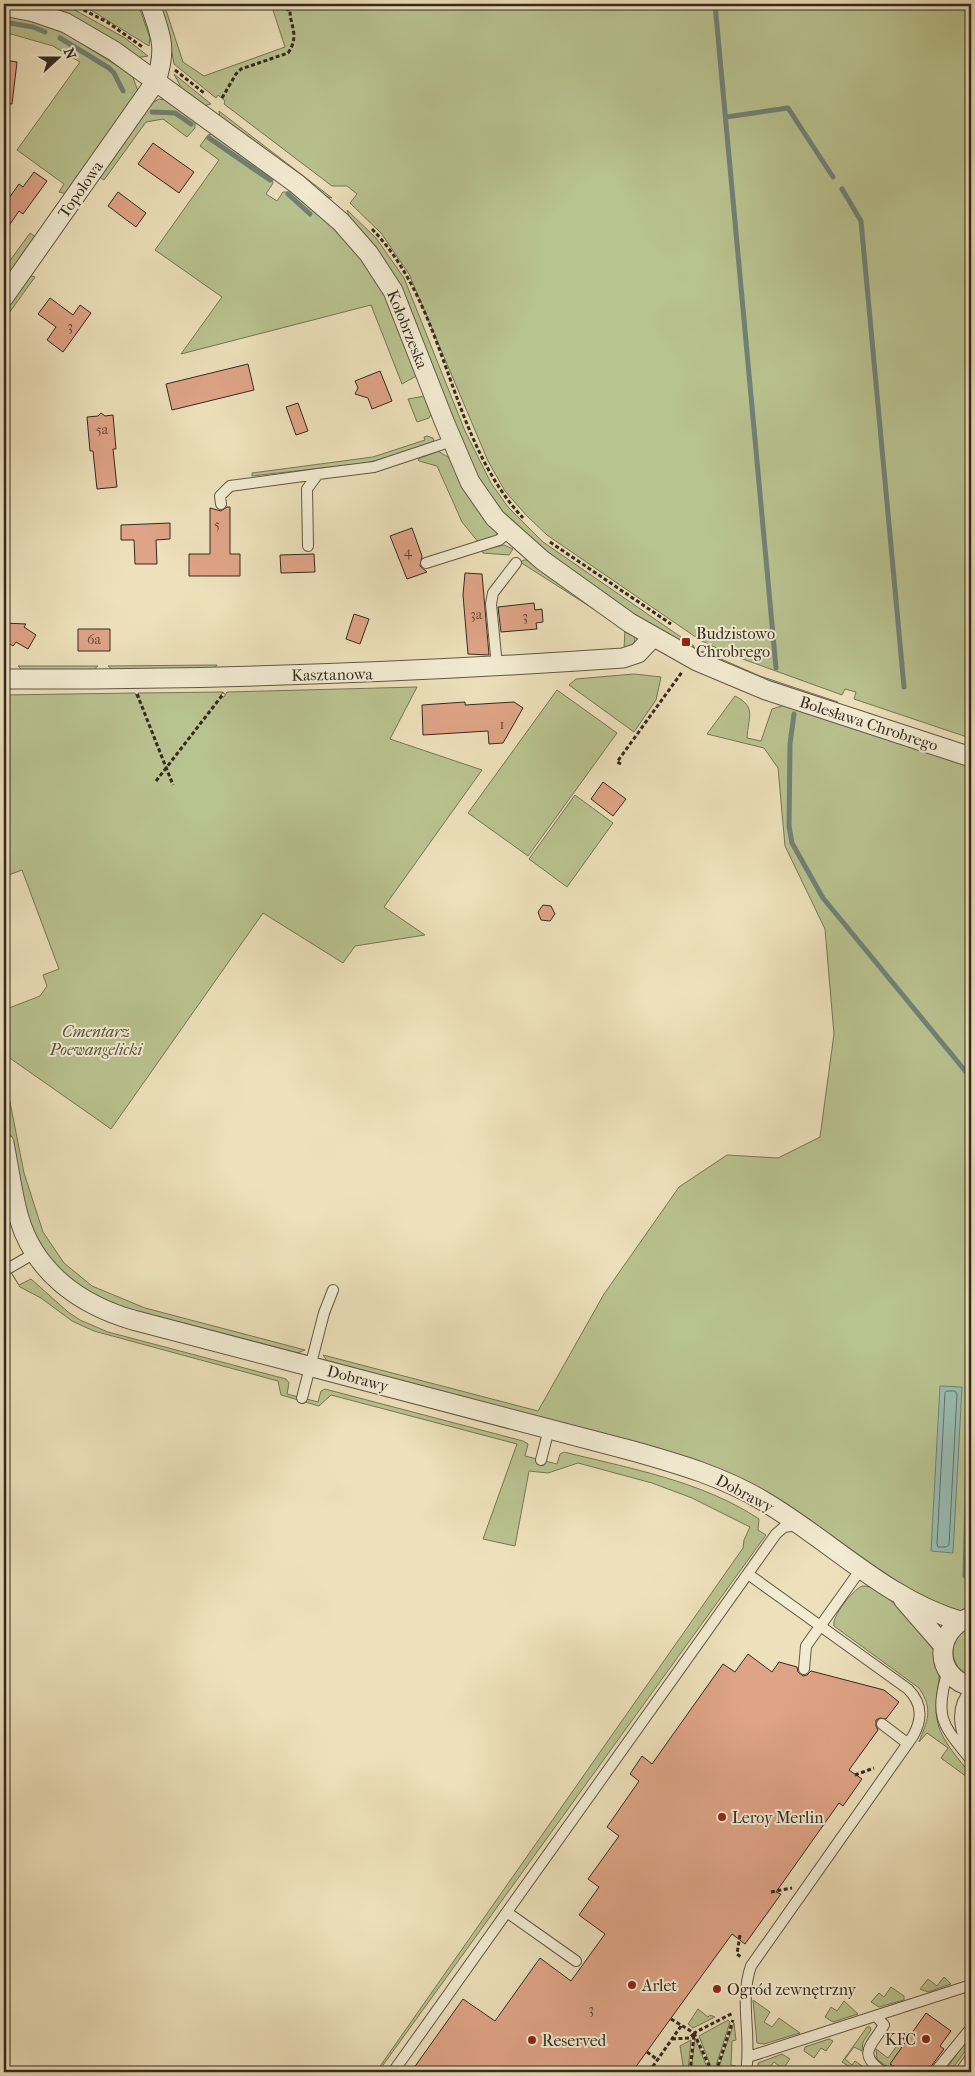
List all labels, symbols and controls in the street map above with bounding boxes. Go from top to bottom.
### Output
north arrow [32,32,82,82]
text: N [60,46,80,62]
street label: Topolowa [54,157,107,221]
street label: Kołobrzeska [383,287,432,372]
house number: 3 [67,318,73,335]
house number: 5a [96,421,109,438]
house number: 5 [214,516,220,533]
house number: 4 [404,543,413,560]
house number: 3a [470,606,483,623]
house number: 3 [522,608,528,625]
place label: Budzistowo Chrobrego [696,624,775,661]
house number: 6a [87,631,102,648]
marker: Budzistowo Chrobrego [680,636,692,648]
street label: Kasztanowa [291,664,373,685]
street label: Bolesława Chrobrego [797,692,941,755]
house number: 1 [500,716,505,733]
park label: Cmentarz Poewangelicki [49,1022,144,1059]
street label: Dobrawy [325,1361,391,1396]
street label: Dobrawy [713,1470,777,1517]
place label: Leroy Merlin [732,1808,824,1827]
marker: Leroy Merlin [716,1811,728,1823]
place label: Arlet [641,1976,677,1995]
marker: Arlet [626,1979,638,1991]
place label: Ogród zewnętrzny [727,1980,857,1999]
marker: Ogród zewnętrzny [711,1983,723,1995]
house number: 3 [588,2001,594,2018]
place label: KFC [885,2030,916,2049]
place label: Reserved [542,2031,607,2050]
marker: KFC [920,2033,932,2045]
marker: Reserved [526,2034,538,2046]

